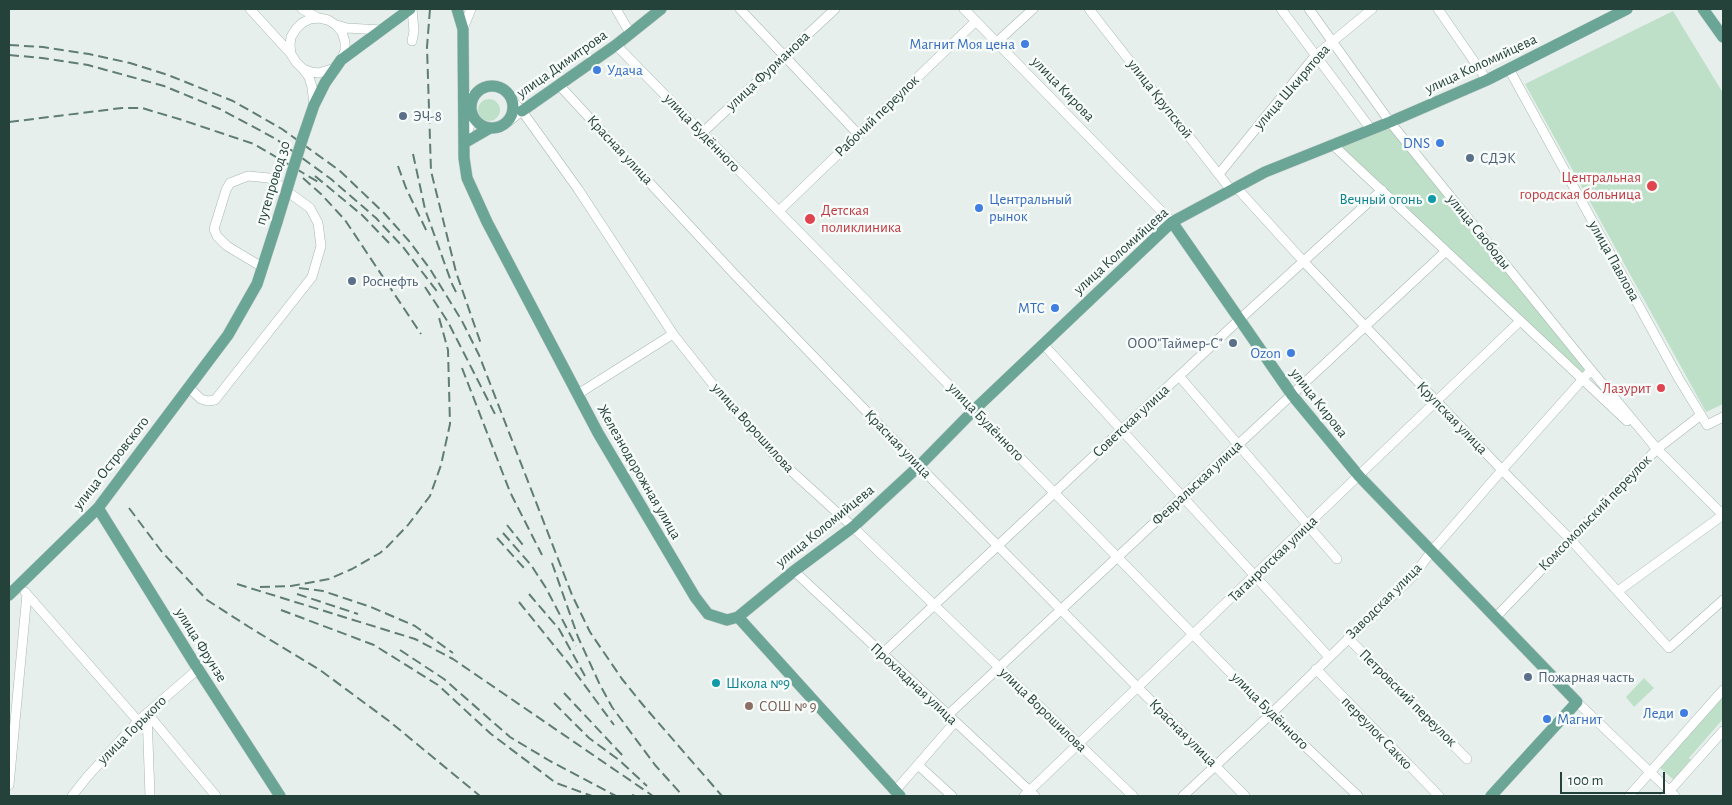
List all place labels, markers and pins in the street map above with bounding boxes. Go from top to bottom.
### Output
place label: Магнит Моя цена [909,35,1015,53]
marker: Магнит Моя цена [1019,38,1031,50]
place label: Удача [607,61,643,79]
marker: Удача [591,64,603,76]
place label: ЭЧ-8 [413,107,442,125]
marker: ЭЧ-8 [397,110,409,122]
place label: DNS [1403,134,1430,152]
marker: DNS [1434,137,1446,149]
place label: СДЭК [1480,149,1516,167]
marker: СДЭК [1464,152,1476,164]
place label: Центральная городская больница [1520,168,1641,203]
marker: Центральная городская больница [1645,179,1659,193]
place label: Центральный рынок [989,190,1072,225]
place label: Вечный огонь [1339,190,1422,208]
marker: Вечный огонь [1426,193,1438,205]
place label: Детская поликлиника [821,201,901,236]
marker: Центральный рынок [973,202,985,214]
marker: Детская поликлиника [803,212,817,226]
place label: Роснефть [362,272,418,290]
marker: Роснефть [346,275,358,287]
place label: МТС [1018,299,1045,317]
marker: МТС [1049,302,1061,314]
place label: ООО"Таймер-С" [1127,334,1223,352]
marker: ООО"Таймер-С" [1227,337,1239,349]
place label: Ozon [1251,344,1281,362]
marker: Ozon [1285,347,1297,359]
place label: Лазурит [1603,379,1651,397]
marker: Лазурит [1655,382,1667,394]
place label: Пожарная часть [1538,668,1634,686]
marker: Пожарная часть [1522,671,1534,683]
place label: Школа №9 [726,674,790,692]
marker: Школа №9 [710,677,722,689]
place label: СОШ № 9 [759,697,817,715]
marker: СОШ № 9 [743,700,755,712]
place label: Леди [1643,704,1674,722]
marker: Леди [1678,707,1690,719]
place label: Магнит [1557,710,1602,728]
marker: Магнит [1541,713,1553,725]

